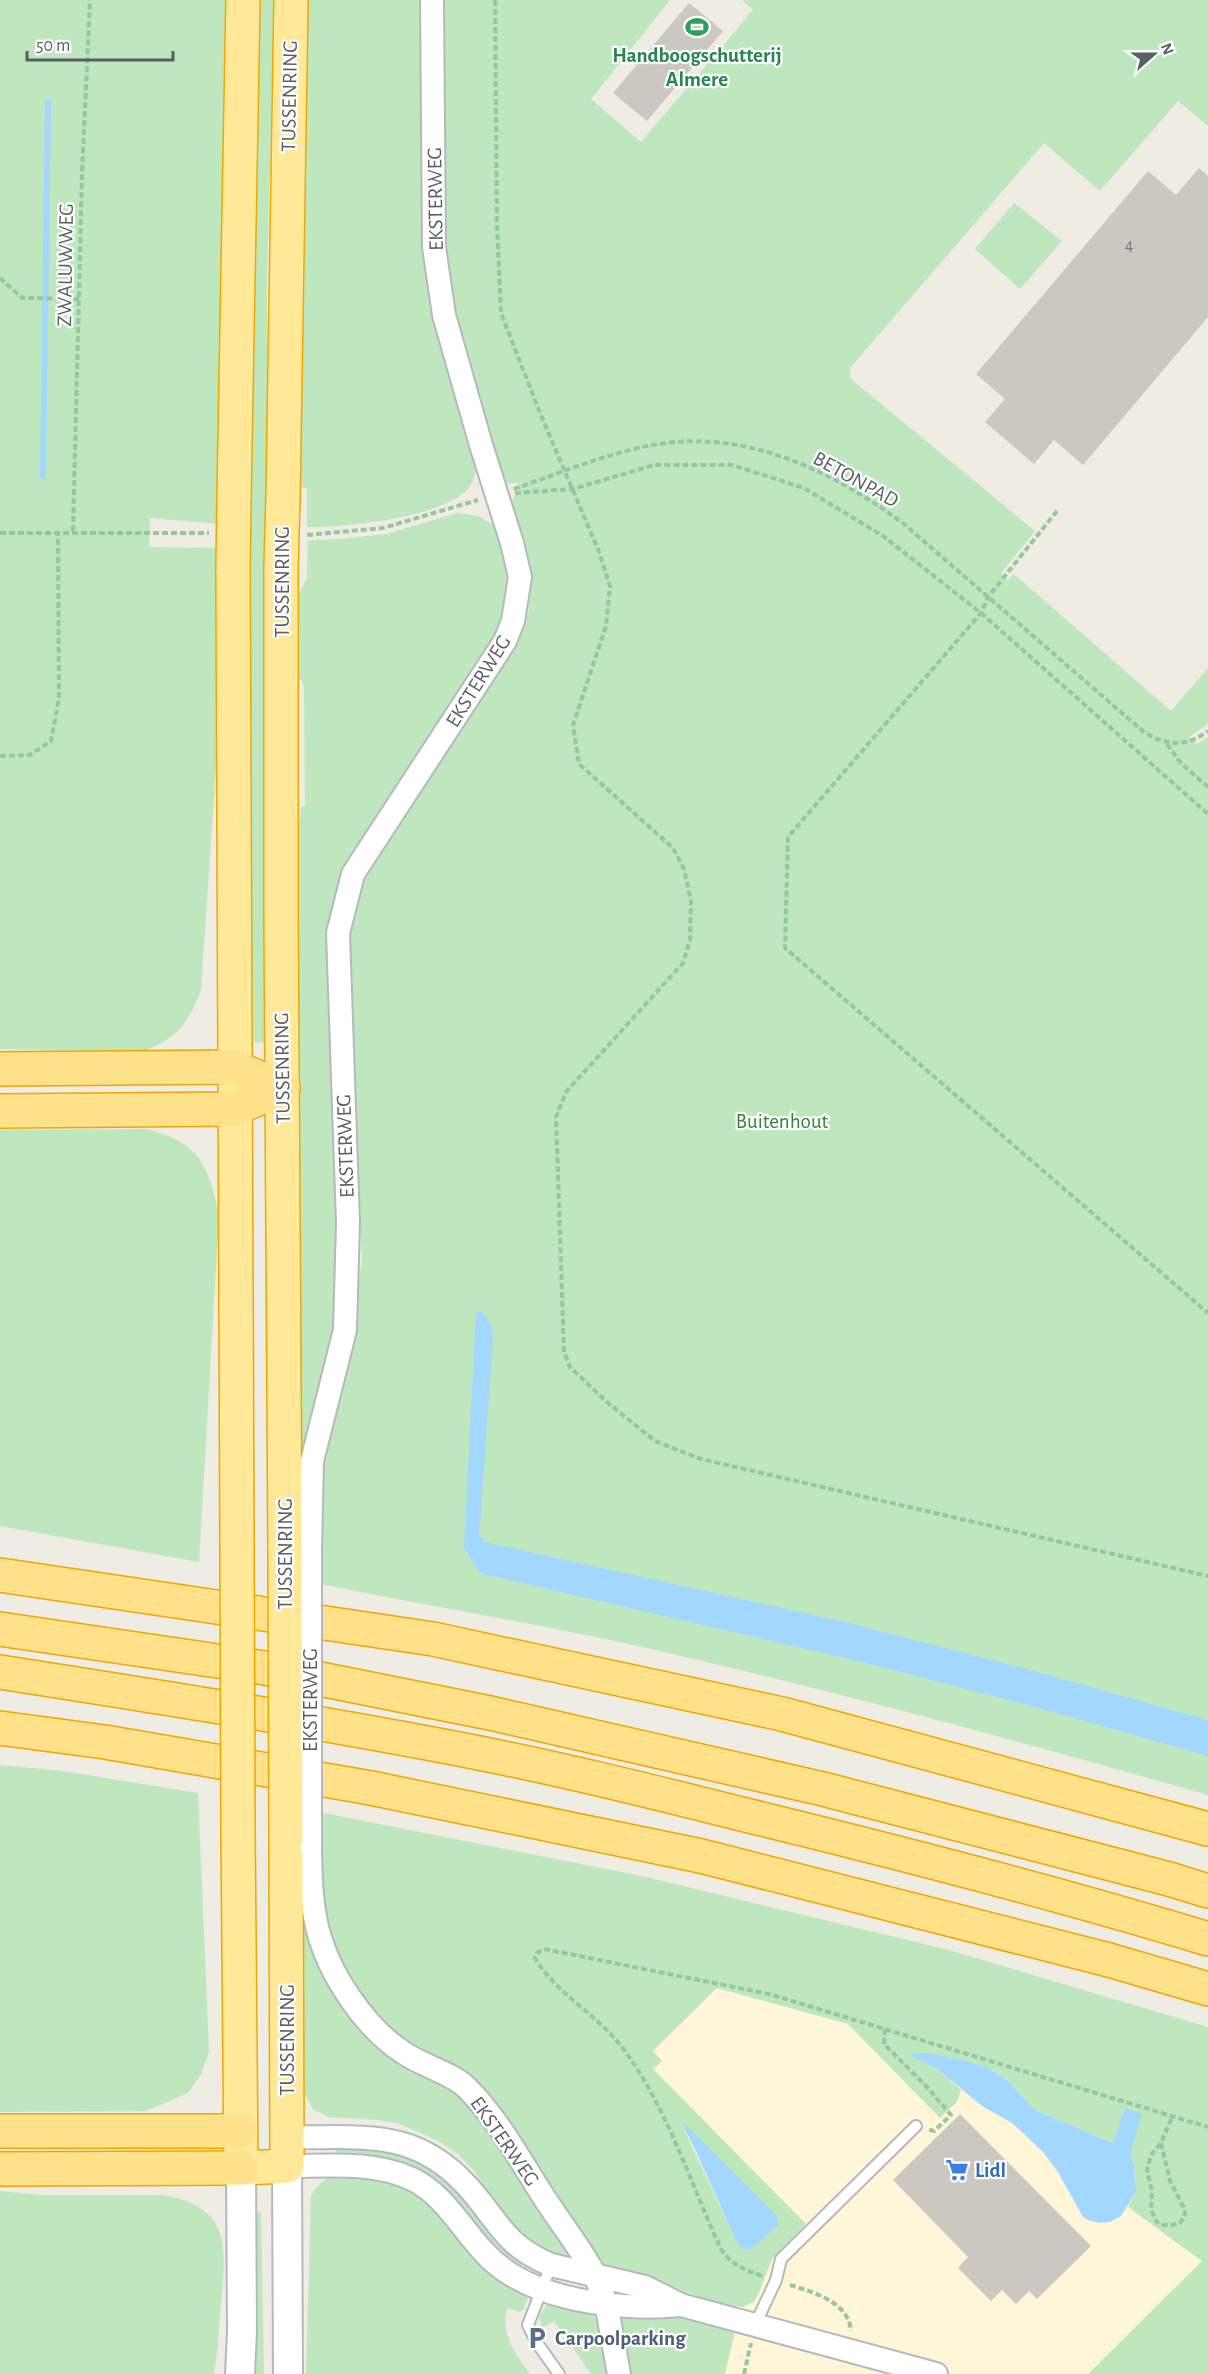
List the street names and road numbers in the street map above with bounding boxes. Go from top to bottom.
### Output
street label: TUSSENRING [278,40,301,152]
street label: EKSTERWEG [424,147,447,251]
street label: ZWALUWWEG [54,203,77,327]
street label: BETONPAD [810,447,902,511]
street label: TUSSENRING [272,526,293,638]
street label: EKSTERWEG [442,632,515,731]
street label: TUSSENRING [271,1012,294,1124]
street label: EKSTERWEG [333,1094,358,1198]
street label: TUSSENRING [275,1498,296,1610]
street label: EKSTERWEG [300,1648,321,1752]
street label: TUSSENRING [277,1984,298,2096]
street label: EKSTERWEG [466,2093,543,2190]

